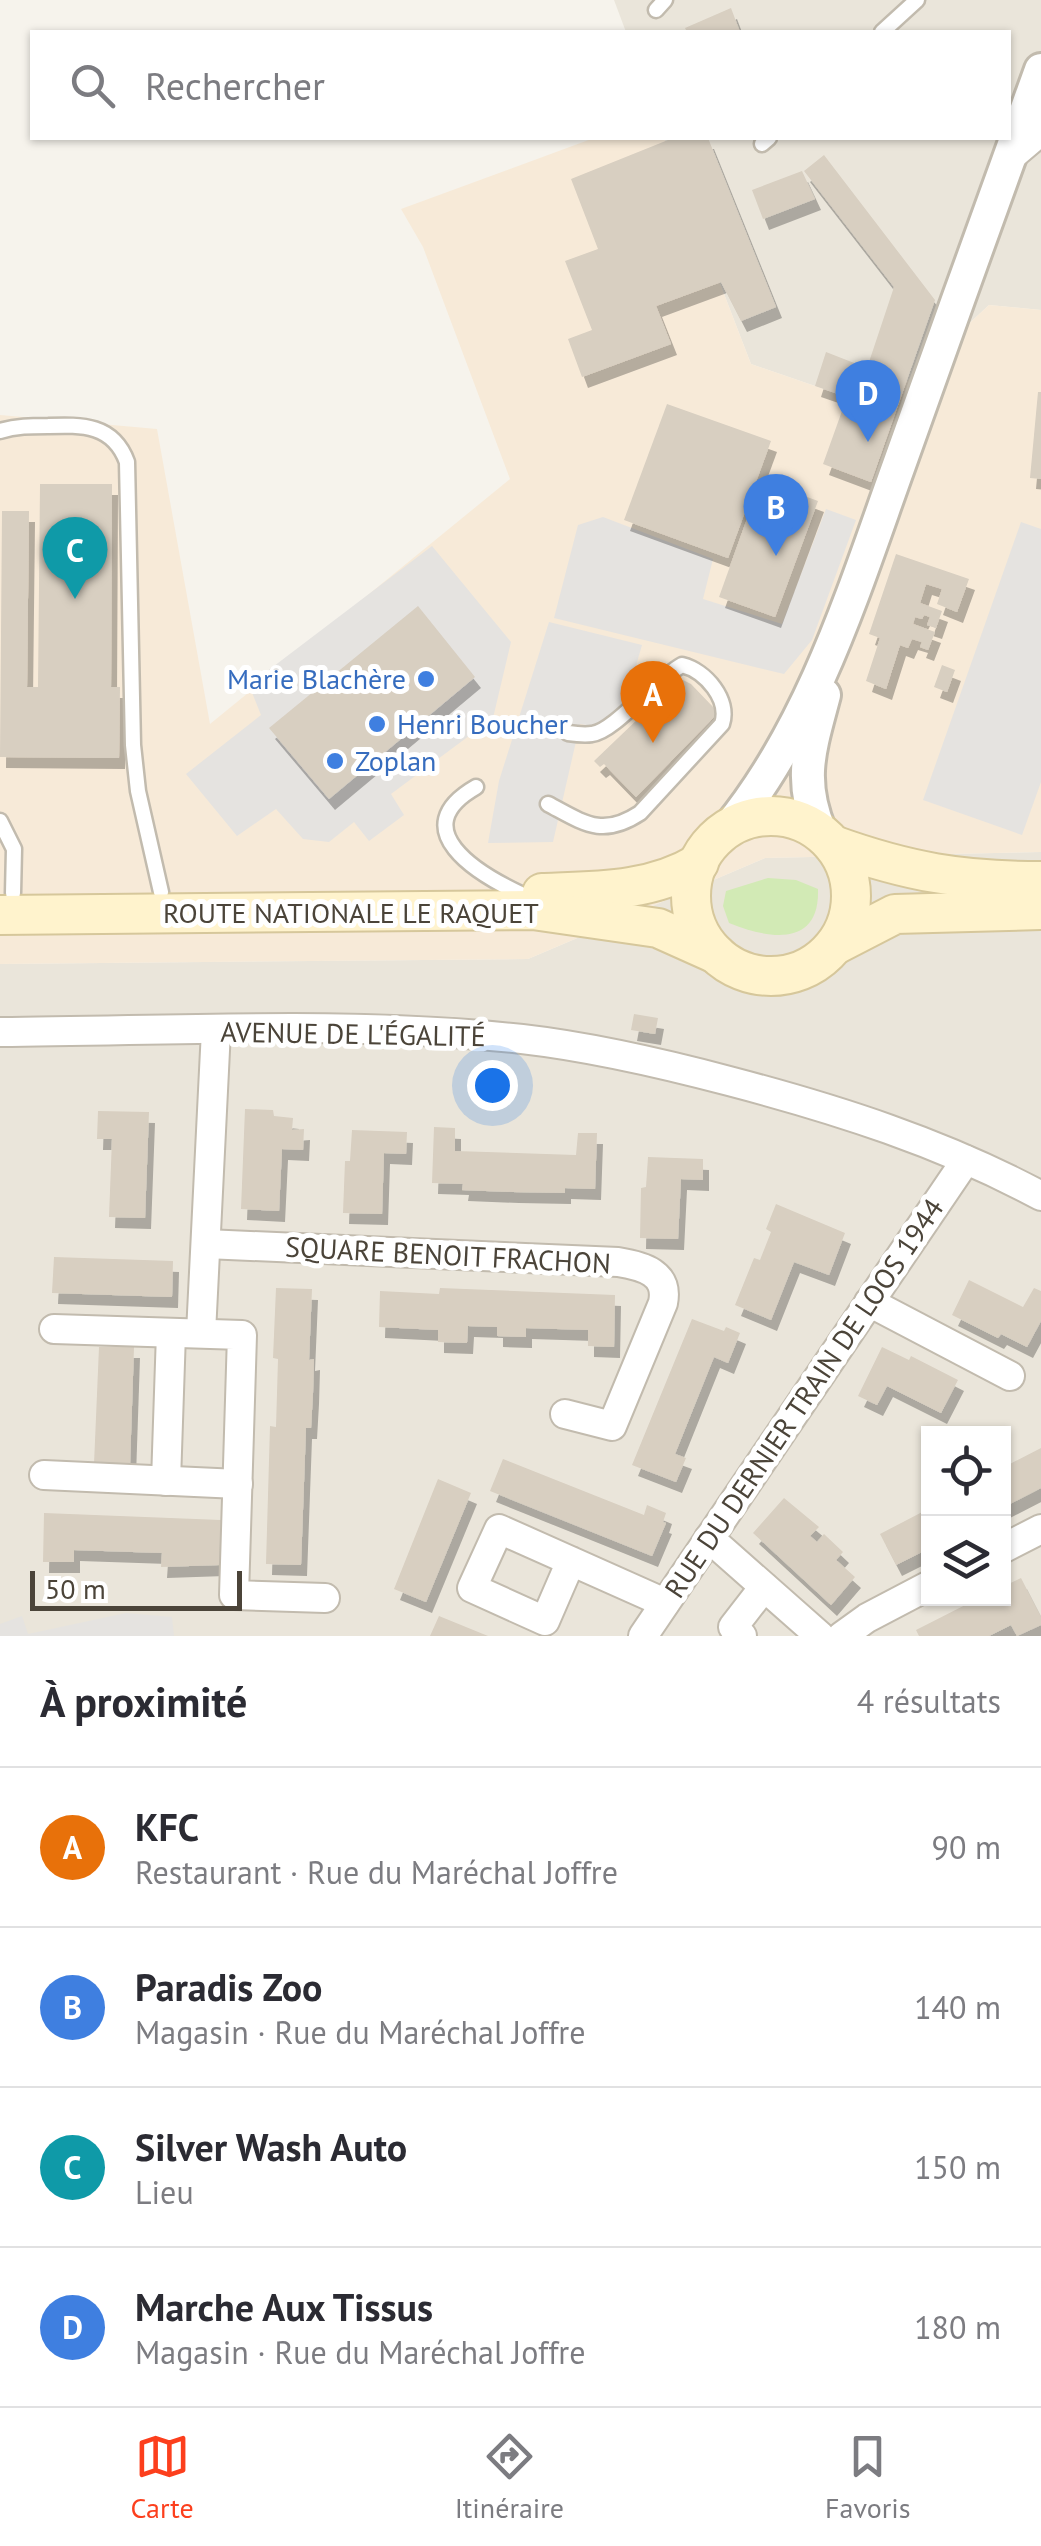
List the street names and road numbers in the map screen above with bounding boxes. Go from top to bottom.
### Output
street label: ROUTE NATIONALE LE RAQUET [163,894,539,931]
street label: AVENUE DE L'ÉGALITÉ [220,1013,486,1054]
street label: RUE DU DERNIER TRAIN DE LOOS 1944 [656,1191,951,1605]
street label: SQUARE BENOIT FRACHON [284,1227,612,1282]

